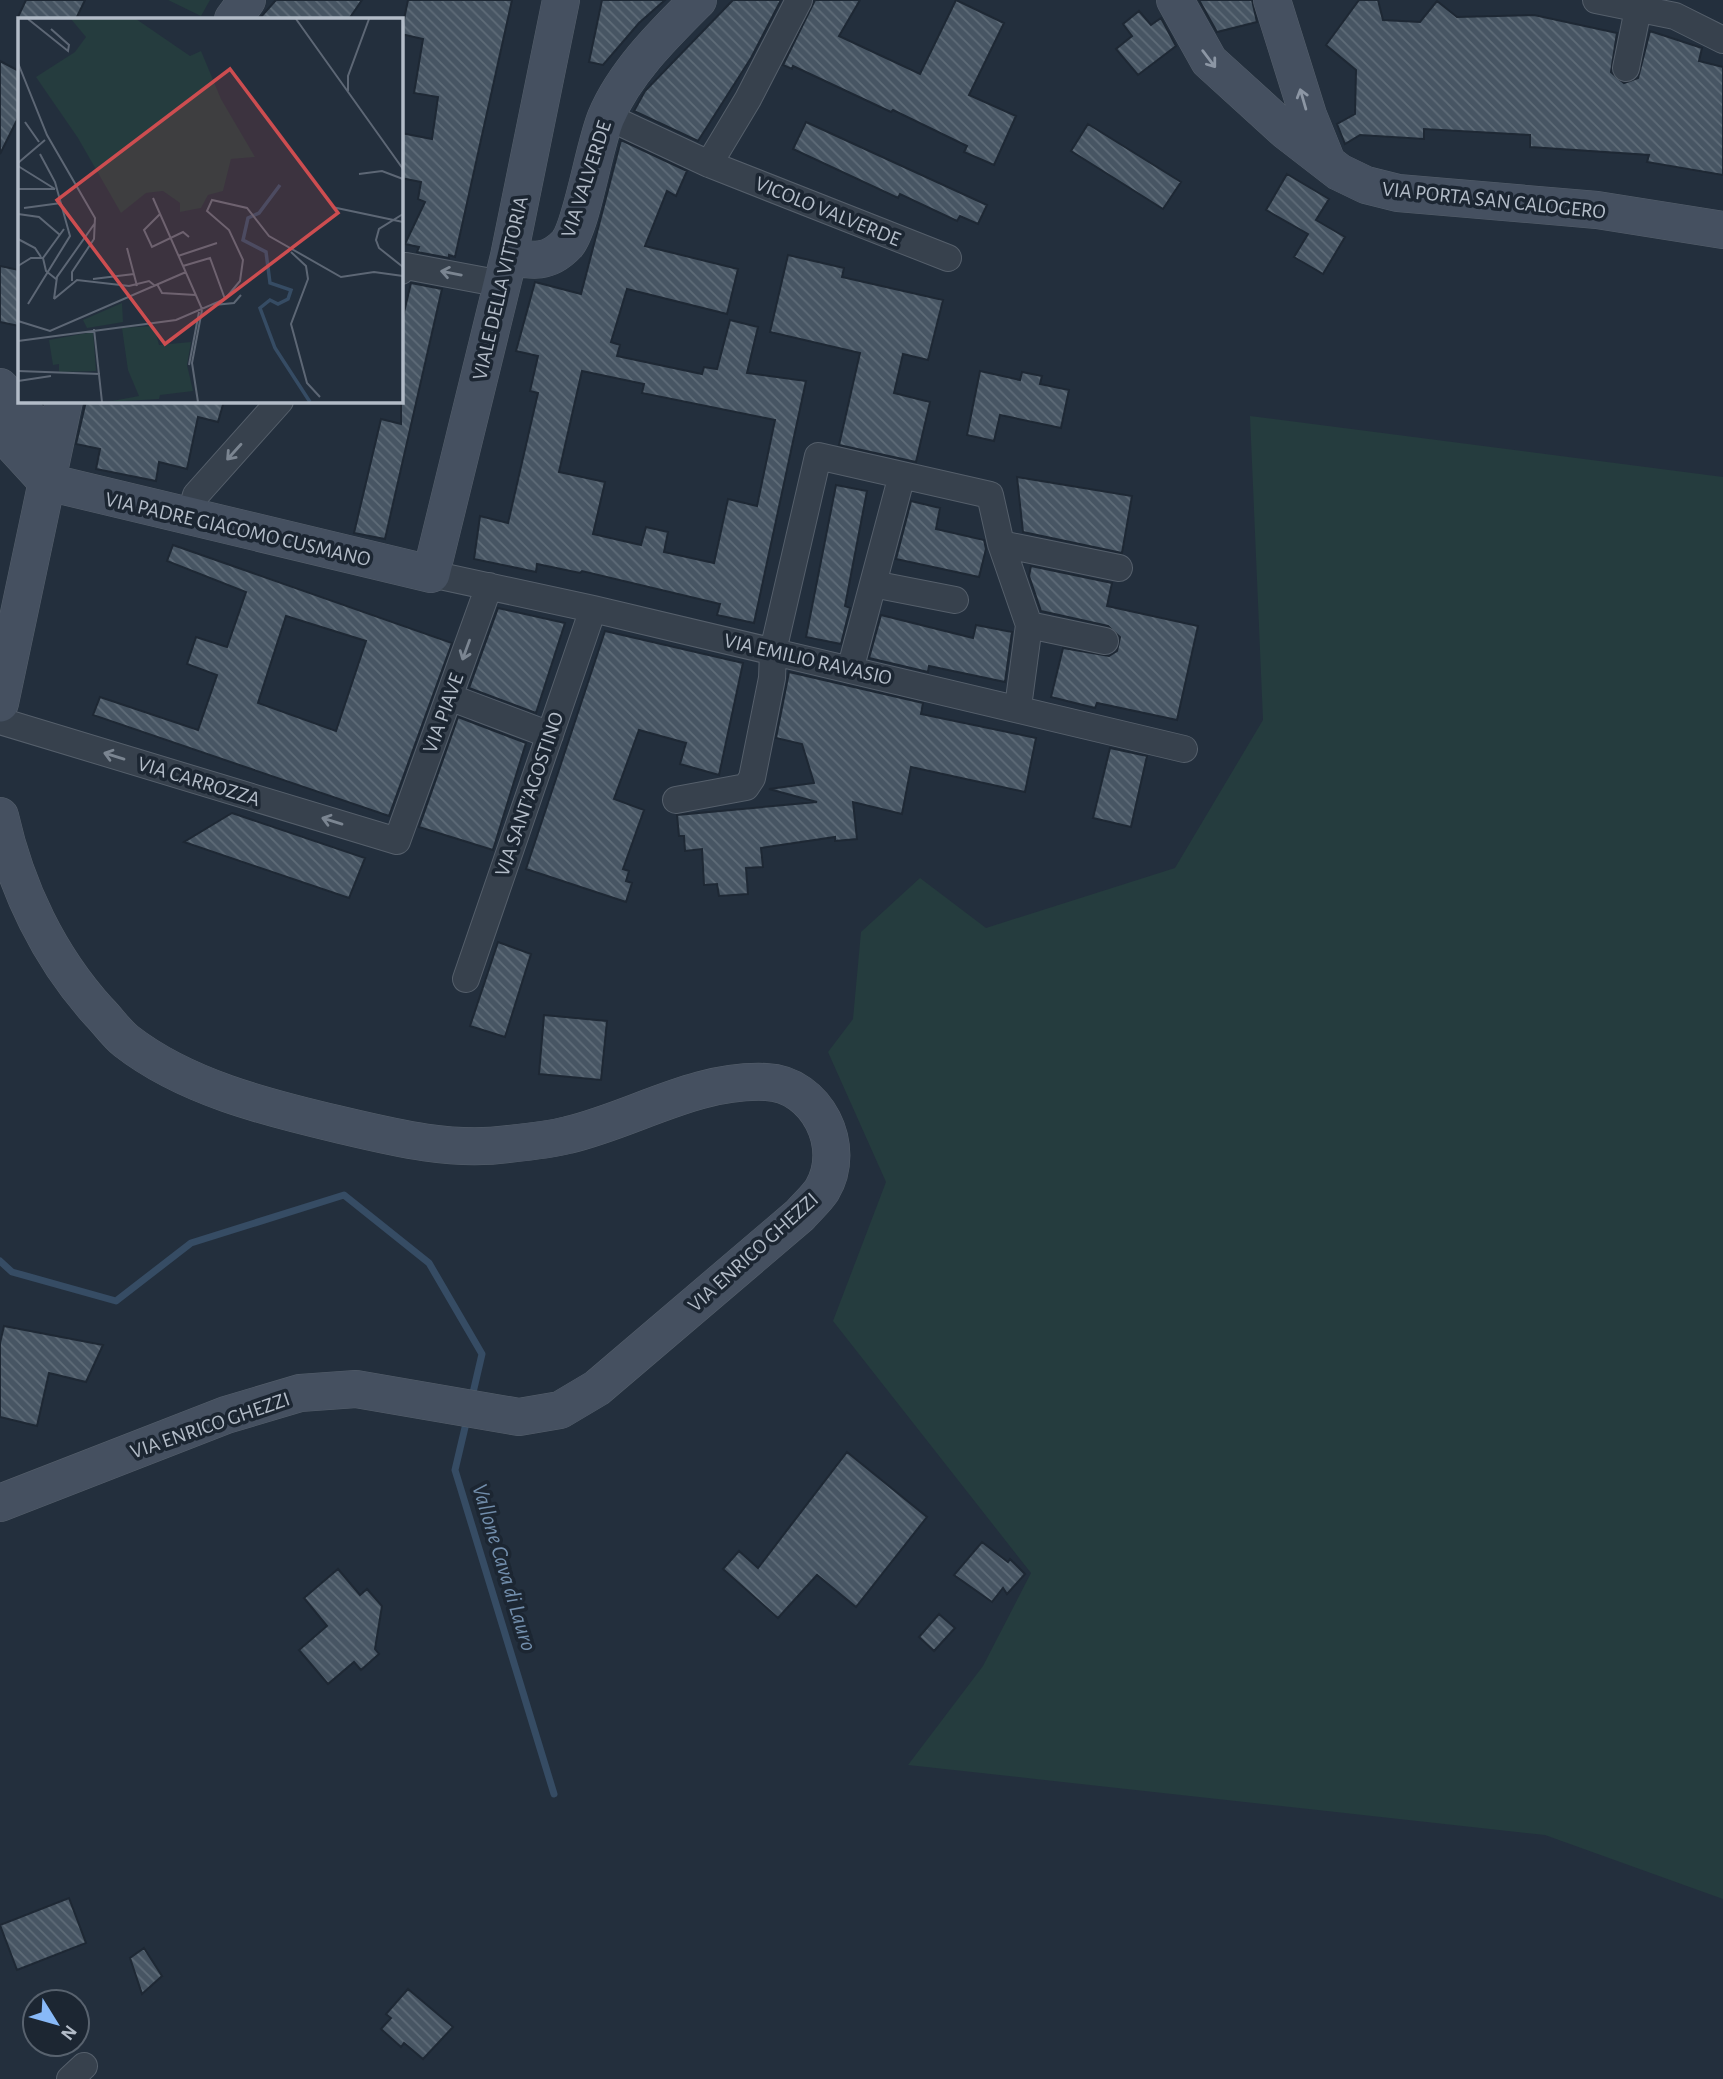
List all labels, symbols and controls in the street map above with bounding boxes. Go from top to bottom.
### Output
inset map [18,18,402,402]
one-way arrow [1202,49,1217,67]
one-way arrow [1296,88,1309,110]
street label: VIA VALVERDE [558,118,615,240]
street label: VICOLO VALVERDE [752,173,903,250]
street label: VIA PORTA SAN CALOGERO [1381,178,1607,223]
street label: VIALE DELLA VITTORIA [469,194,532,382]
one-way arrow [440,266,463,279]
one-way arrow [226,443,243,460]
street label: VIA PADRE GIACOMO CUSMANO [103,489,373,570]
street label: VIA EMILIO RAVASIO [722,630,894,689]
one-way arrow [459,639,471,661]
street label: VIA PIAVE [419,670,468,756]
street label: VIA SANT'AGOSTINO [491,709,567,879]
one-way arrow [103,748,125,761]
street label: VIA CARROZZA [135,753,263,810]
one-way arrow [321,814,343,827]
street label: VIA ENRICO GHEZZI [684,1189,822,1316]
street label: VIA ENRICO GHEZZI [128,1388,293,1463]
water label: Vallone Cava di Lauro [467,1481,540,1654]
north arrow [21,1988,91,2058]
text: N [57,2021,80,2043]

